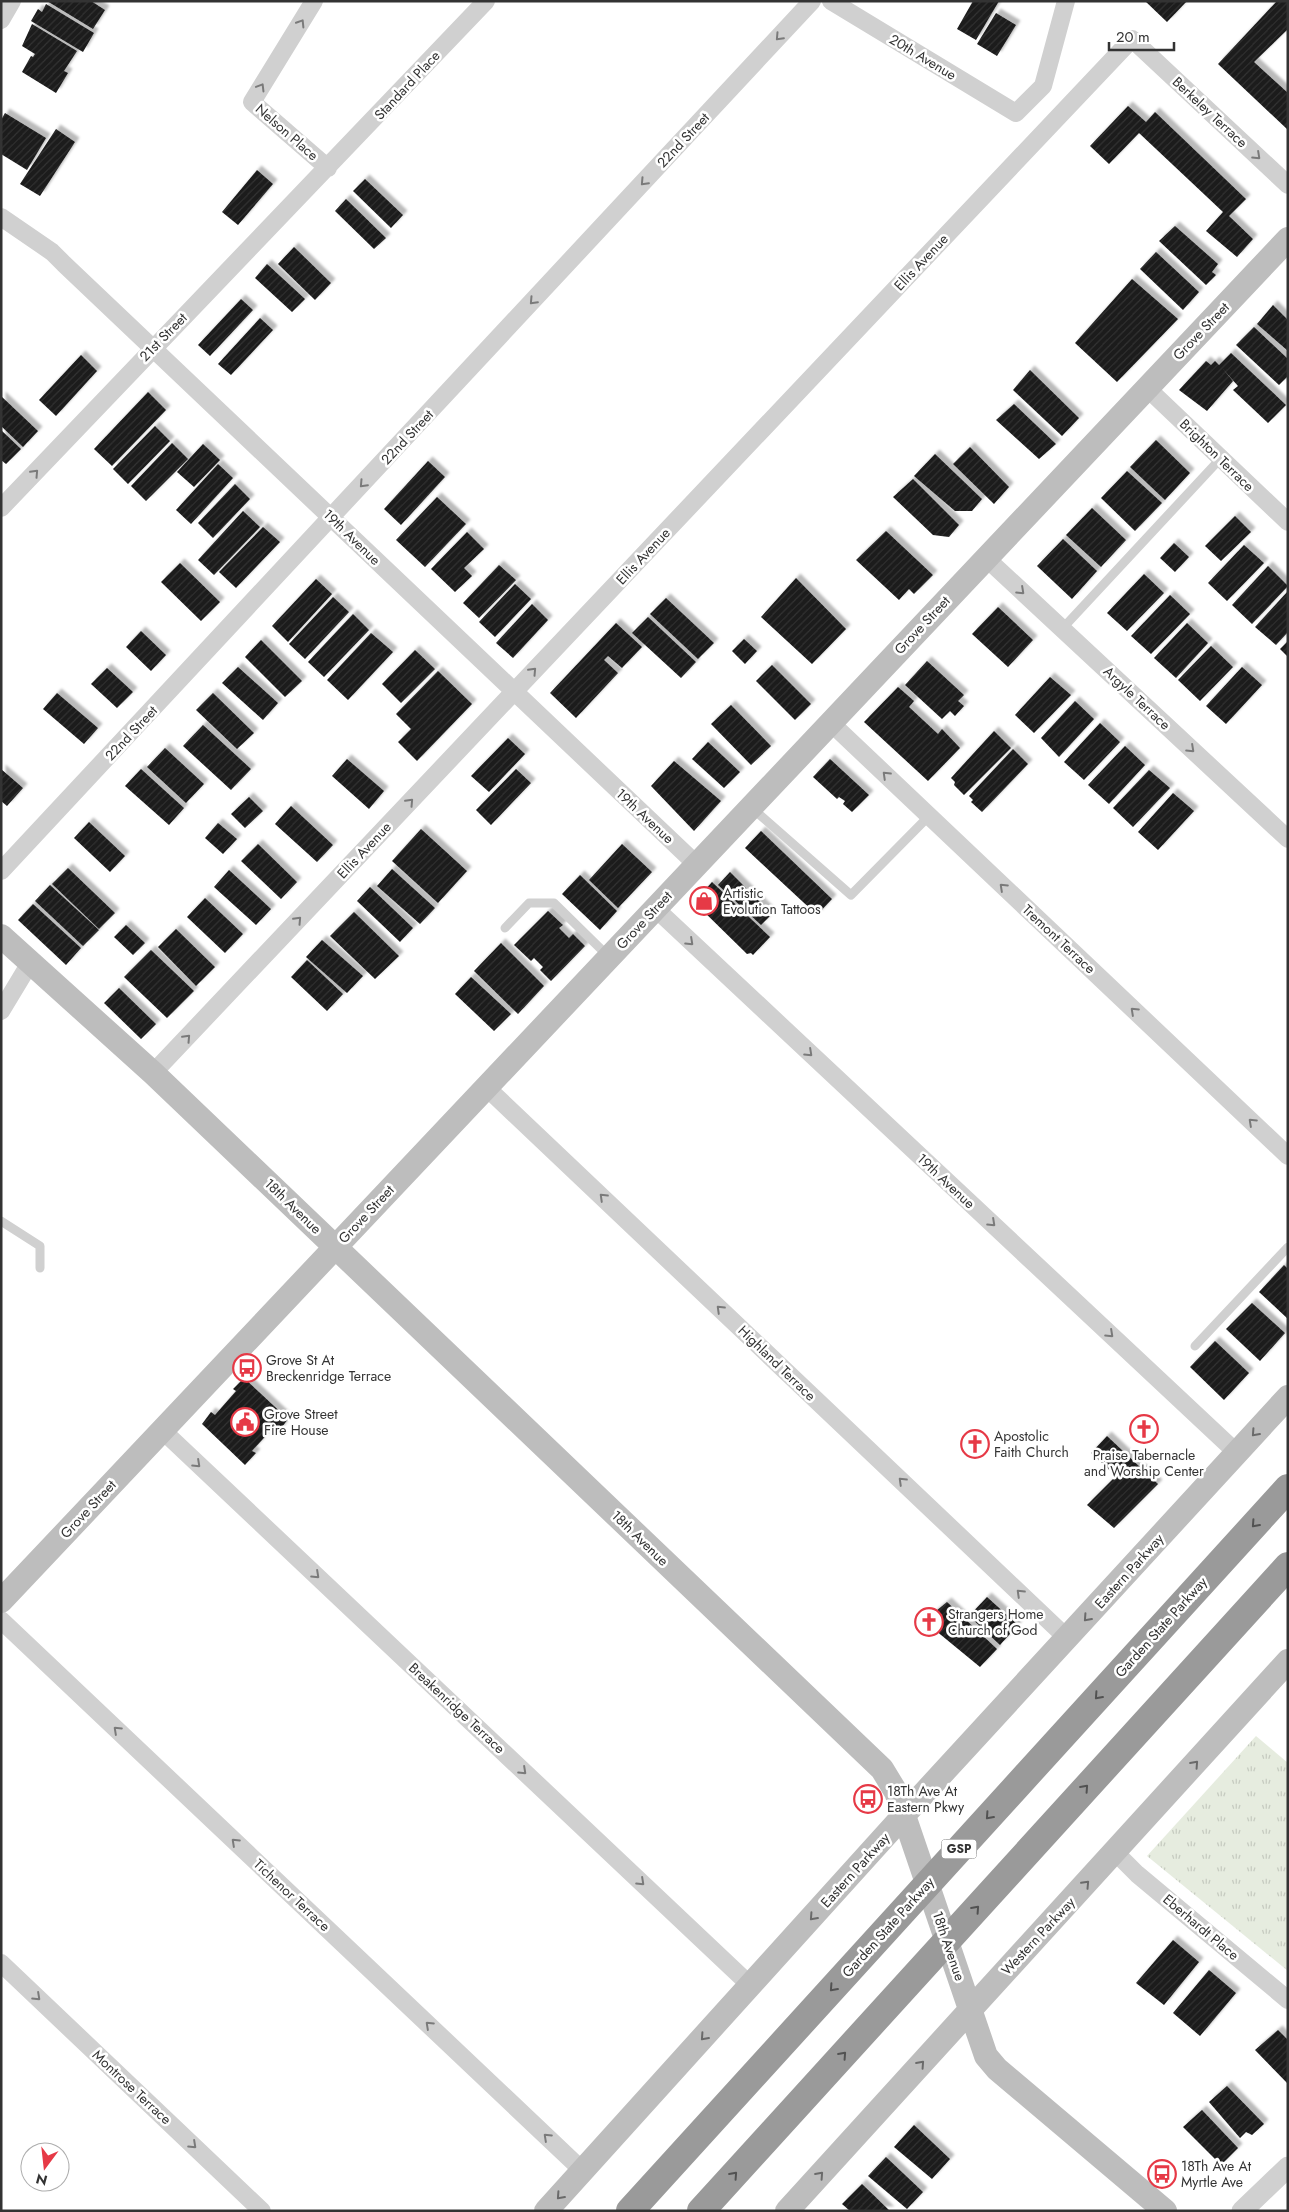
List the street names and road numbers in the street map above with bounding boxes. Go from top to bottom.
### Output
street label: 20th Avenue [886,29,960,85]
street label: Standard Place [370,46,444,124]
street label: Berkeley Terrace [1168,72,1252,152]
street label: Nelson Place [251,99,323,165]
street label: 22nd Street [652,108,714,172]
street label: Ellis Avenue [889,229,953,295]
street label: Grove Street [1168,297,1234,364]
street label: 21st Street [135,308,192,366]
street label: 22nd Street [376,405,438,469]
street label: Brighton Terrace [1175,414,1259,496]
street label: 19th Avenue [319,504,385,570]
street label: Ellis Avenue [611,523,675,589]
street label: Grove Street [890,591,955,659]
street label: Argyle Terrace [1099,662,1175,734]
street label: 22nd Street [100,701,162,765]
street label: 19th Avenue [612,784,678,848]
street label: Ellis Avenue [332,817,396,883]
street label: Grove Street [612,886,677,954]
street label: Tremont Terrace [1018,900,1100,978]
street label: 19th Avenue [913,1149,979,1213]
street label: 18th Avenue [260,1174,326,1238]
street label: Grove Street [334,1180,399,1248]
street label: Highland Terrace [734,1321,820,1405]
street label: Grove Street [56,1475,121,1543]
street label: 18th Avenue [607,1506,673,1570]
street label: Eastern Parkway [1090,1529,1169,1613]
street label: Garden State Parkway [1110,1572,1212,1682]
street label: Breakenridge Terrace [404,1658,510,1758]
street label: Eastern Parkway [816,1828,895,1912]
road number: GSP [942,1840,976,1858]
street label: Tichenor Terrace [249,1854,335,1936]
street label: Garden State Parkway [837,1872,939,1982]
street label: Eberhardt Place [1159,1889,1243,1965]
street label: Western Parkway [997,1892,1080,1979]
street label: 18th Avenue [928,1908,970,1984]
street label: Montrose Terrace [88,2045,176,2129]

